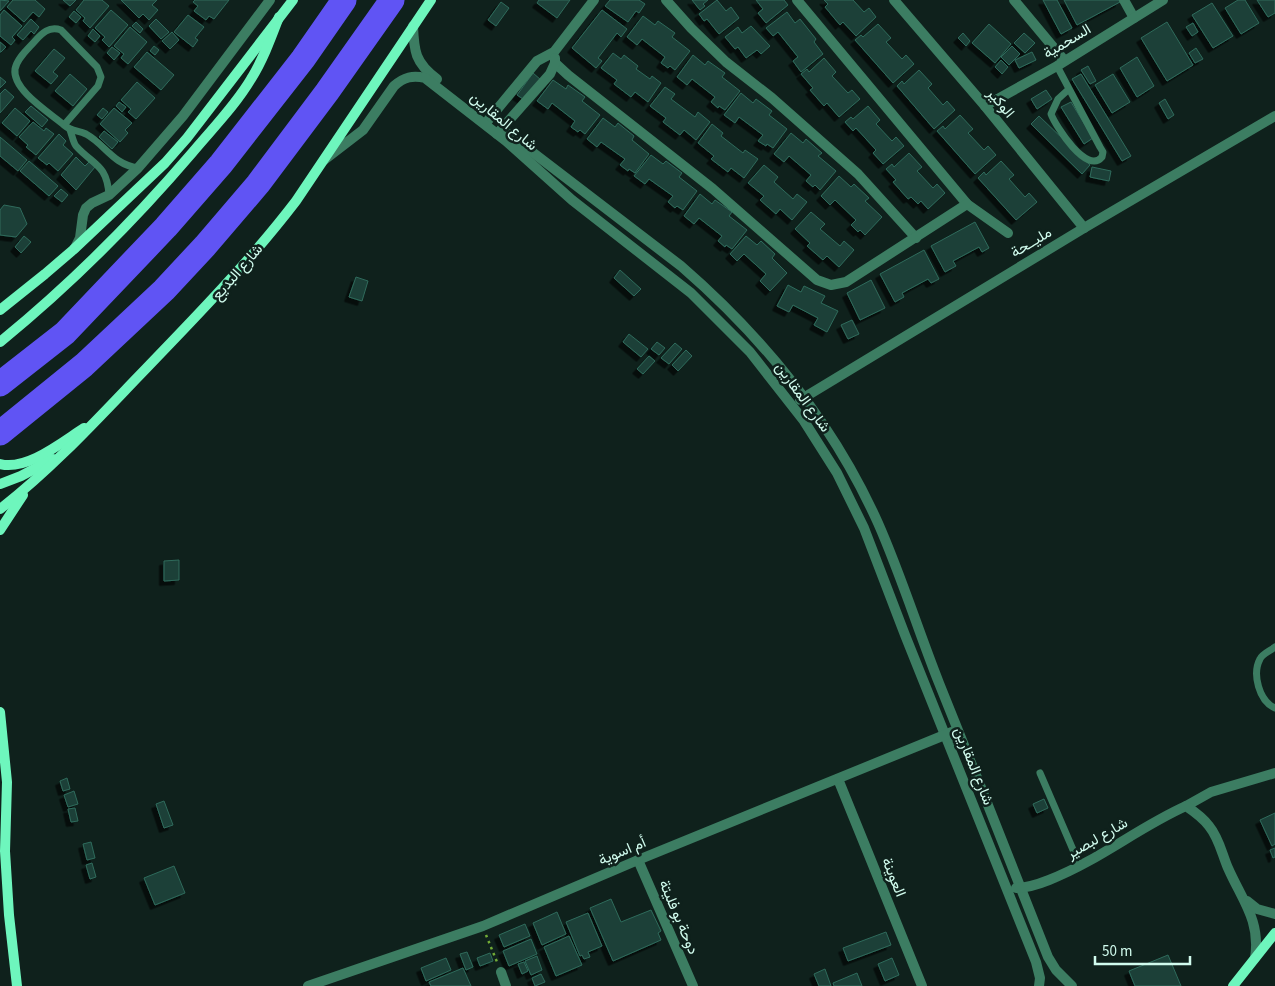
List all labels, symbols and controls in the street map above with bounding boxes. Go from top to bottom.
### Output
street label: السحمية [1039,19,1095,64]
street label: الوكير [981,83,1019,123]
street label: شارع المقارين [465,87,542,156]
street label: مليــحة [1007,222,1056,263]
street label: شارع البديع [207,239,268,305]
street label: شارع المقارين [770,358,835,437]
street label: شارع المقارين [948,724,999,808]
street label: شارع لبصير [1062,812,1132,865]
street label: أم اسوية [595,832,650,871]
street label: العوينة [876,854,911,900]
street label: دوحة بو فليتة [653,877,704,958]
scale bar [1095,934,1190,966]
text: 50 m [1102,941,1132,962]

